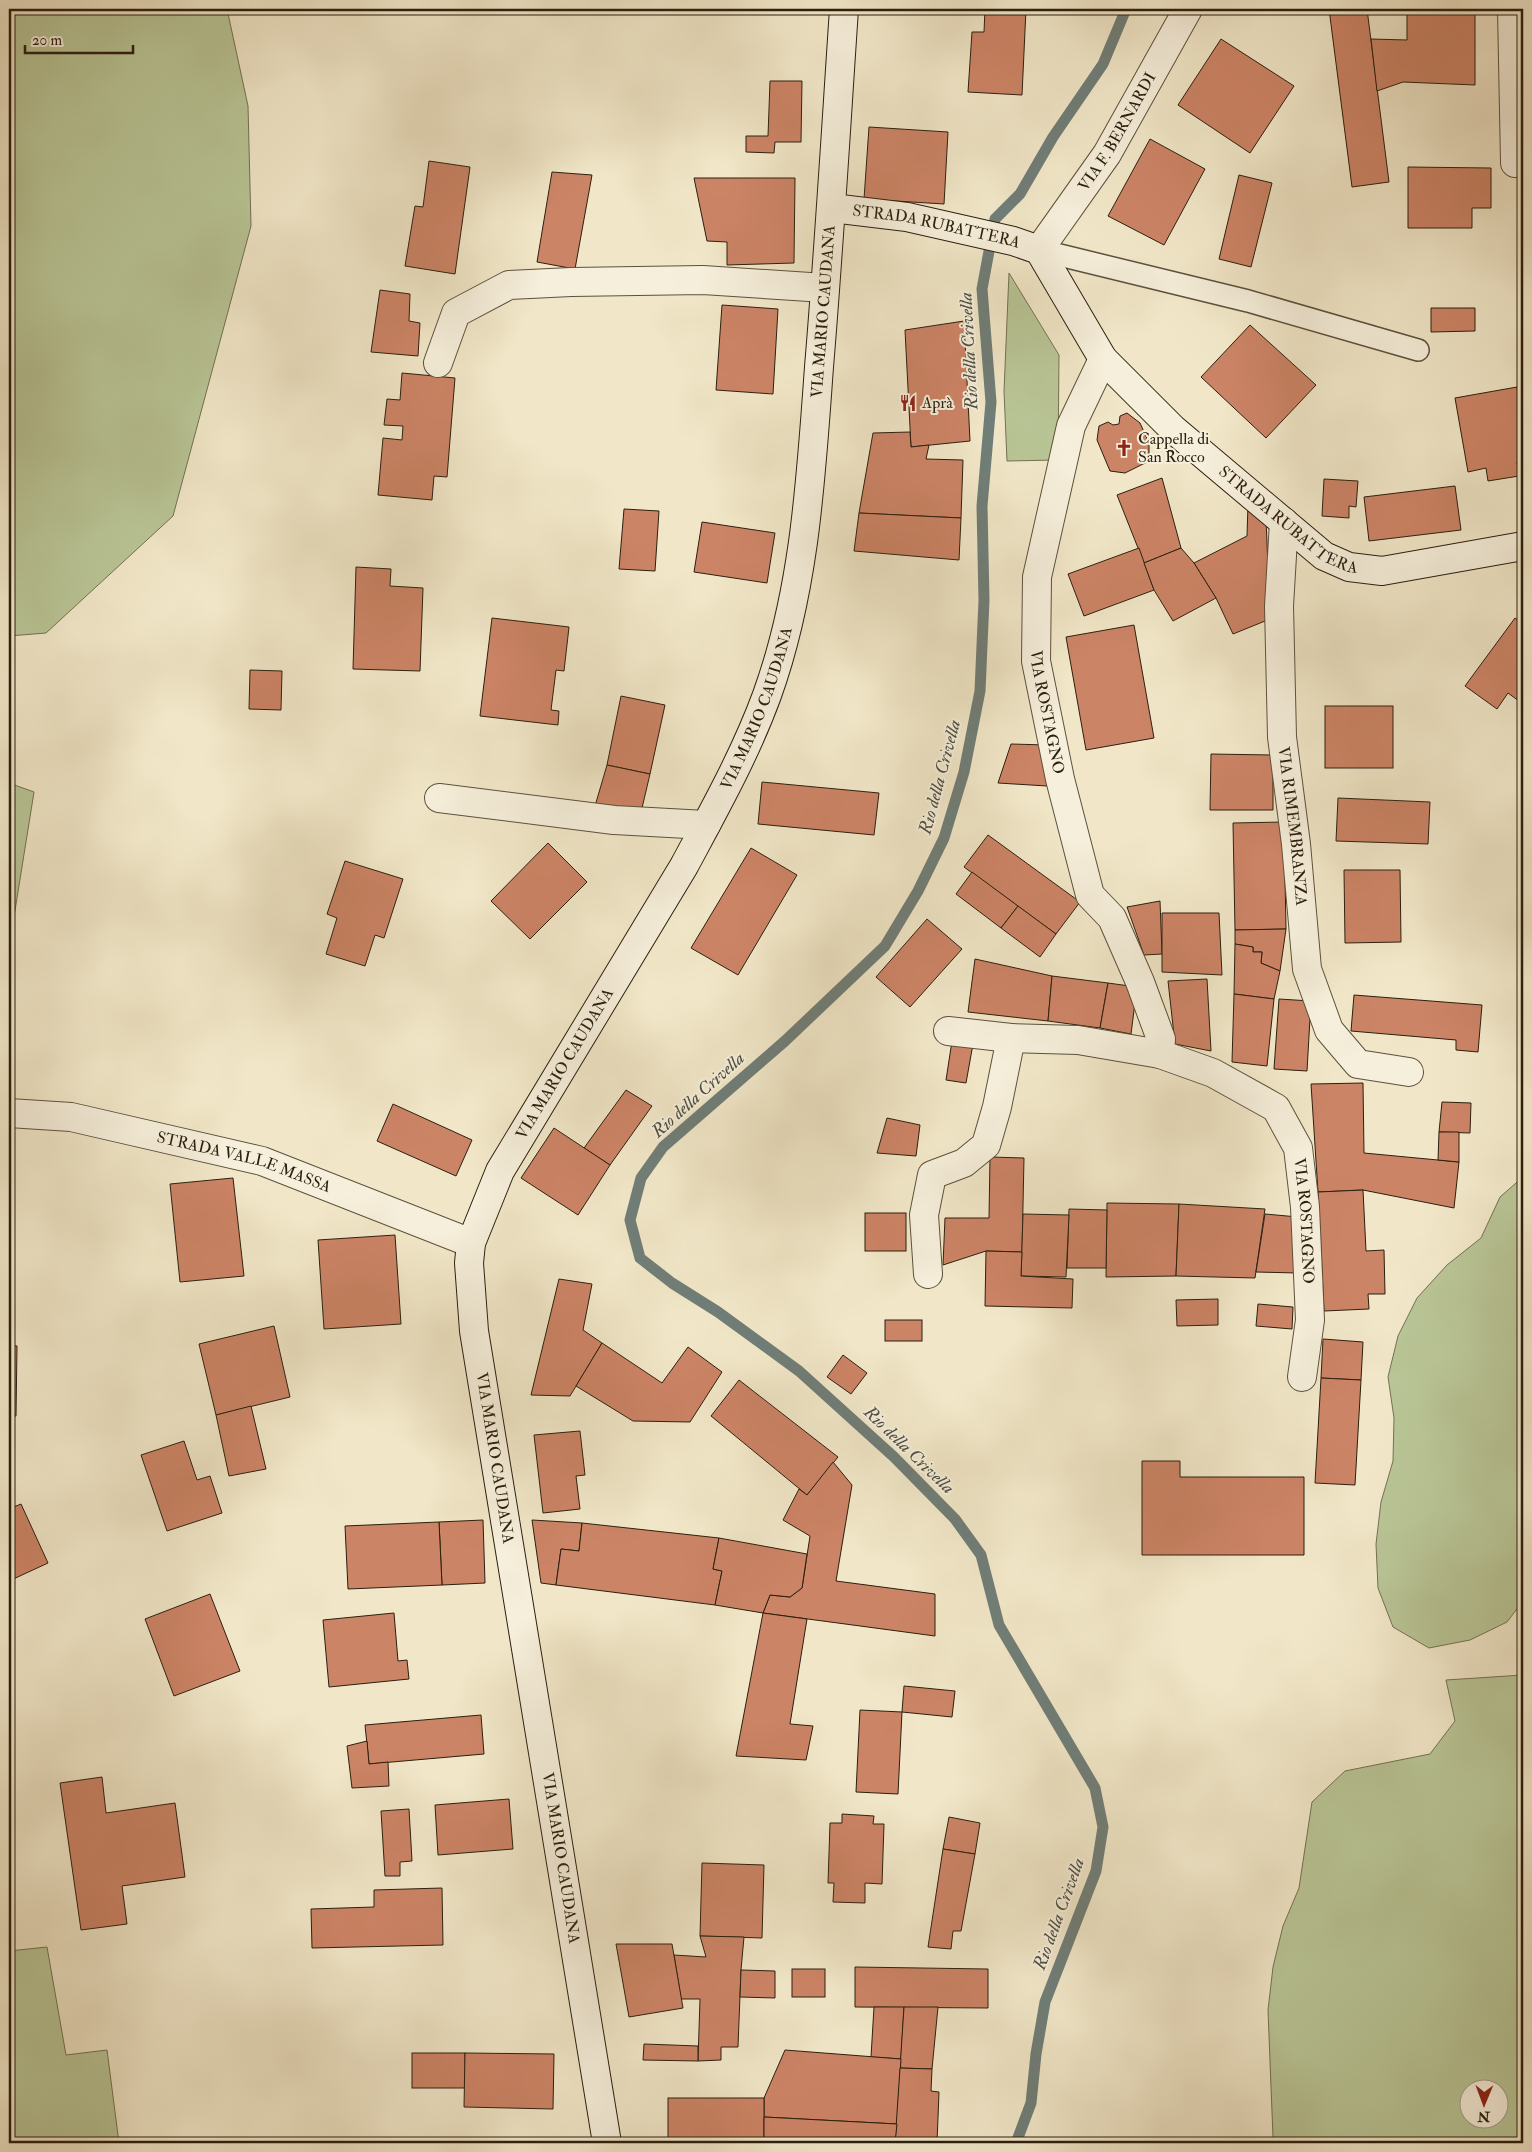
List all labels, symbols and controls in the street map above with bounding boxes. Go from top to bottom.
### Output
scale bar [25,22,132,54]
text: 20 m [32,31,62,50]
street label: VIA F. BERNARDI [1074,69,1161,195]
street label: STRADA RUBATTERA [851,201,1023,253]
street label: VIA MARIO CAUDANA [807,225,840,399]
water label: Rio della Crivella [954,292,984,411]
restaurant icon: Aprà [898,393,918,413]
place label: Aprà [921,393,953,414]
place label: Cappella di San Rocco [1138,429,1209,467]
church icon: Cappella di San Rocco [1114,438,1134,458]
street label: STRADA RUBATTERA [1214,462,1359,578]
street label: VIA MARIO CAUDANA [716,625,797,793]
street label: VIA ROSTAGNO [1026,650,1069,776]
water label: Rio della Crivella [913,717,966,838]
street label: VIA RIMEMBRANZA [1273,745,1311,907]
street label: VIA MARIO CAUDANA [511,984,618,1143]
water label: Rio della Crivella [646,1047,749,1144]
street label: STRADA VALLE MASSA [155,1127,334,1197]
street label: VIA ROSTAGNO [1289,1157,1318,1284]
street label: VIA MARIO CAUDANA [472,1371,518,1545]
water label: Rio della Crivella [858,1400,959,1499]
street label: VIA MARIO CAUDANA [538,1771,584,1945]
water label: Rio della Crivella [1028,1855,1090,1974]
north arrow [1460,2080,1510,2130]
text: N [1477,2108,1491,2125]

